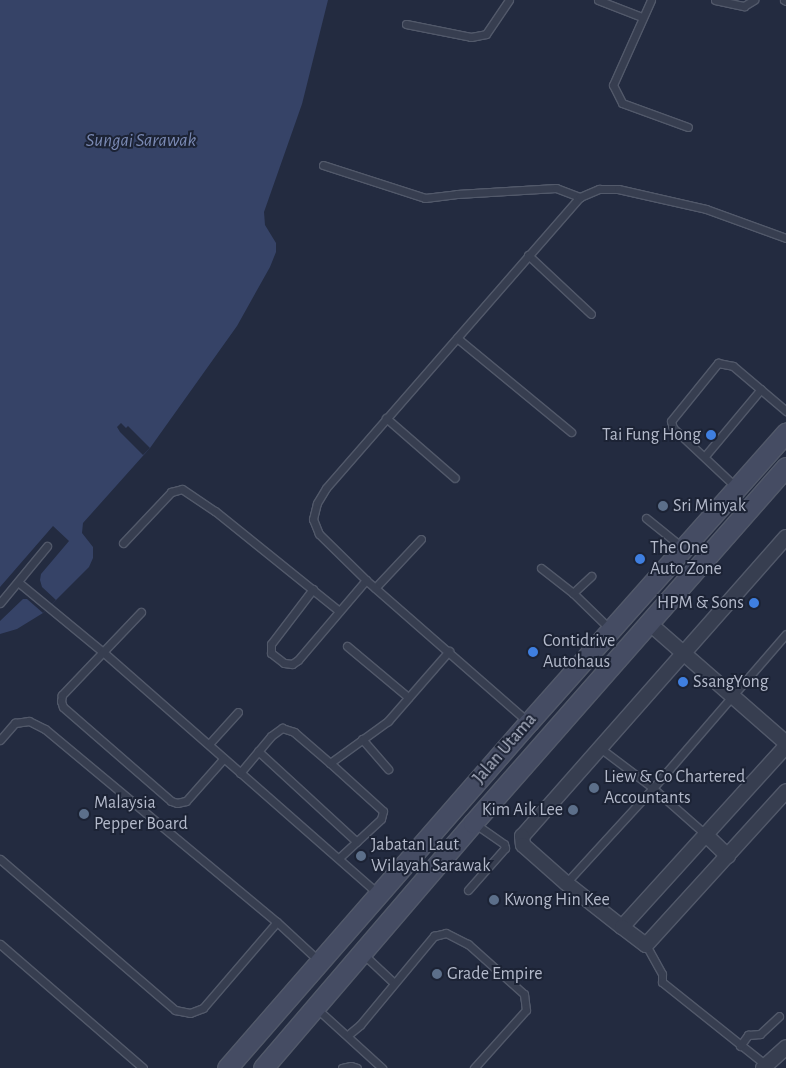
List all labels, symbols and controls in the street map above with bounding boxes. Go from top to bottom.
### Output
water label: Sungai Sarawak [86,130,196,152]
place label: Tai Fung Hong [602,424,701,446]
marker: Tai Fung Hong [705,429,717,441]
place label: Sri Minyak [673,495,746,517]
marker: Sri Minyak [657,500,669,512]
place label: The One Auto Zone [650,538,722,580]
marker: The One Auto Zone [634,553,646,565]
place label: HPM & Sons [657,592,744,614]
marker: HPM & Sons [748,597,760,609]
place label: Contidrive Autohaus [543,631,615,674]
marker: Contidrive Autohaus [527,646,539,658]
place label: SsangYong [693,671,769,693]
marker: SsangYong [677,676,689,688]
street label: Jalan Utama [469,709,541,789]
place label: Liew & Co Chartered Accountants [604,767,745,810]
marker: Liew & Co Chartered Accountants [588,782,600,794]
place label: Malaysia Pepper Board [94,793,188,836]
place label: Kim Aik Lee [482,799,563,821]
marker: Kim Aik Lee [567,804,579,816]
marker: Malaysia Pepper Board [78,808,90,820]
place label: Jabatan Laut Wilayah Sarawak [371,835,490,878]
marker: Jabatan Laut Wilayah Sarawak [355,850,367,862]
place label: Kwong Hin Kee [504,889,610,911]
marker: Kwong Hin Kee [488,894,500,906]
place label: Grade Empire [447,963,542,985]
marker: Grade Empire [431,968,443,980]

